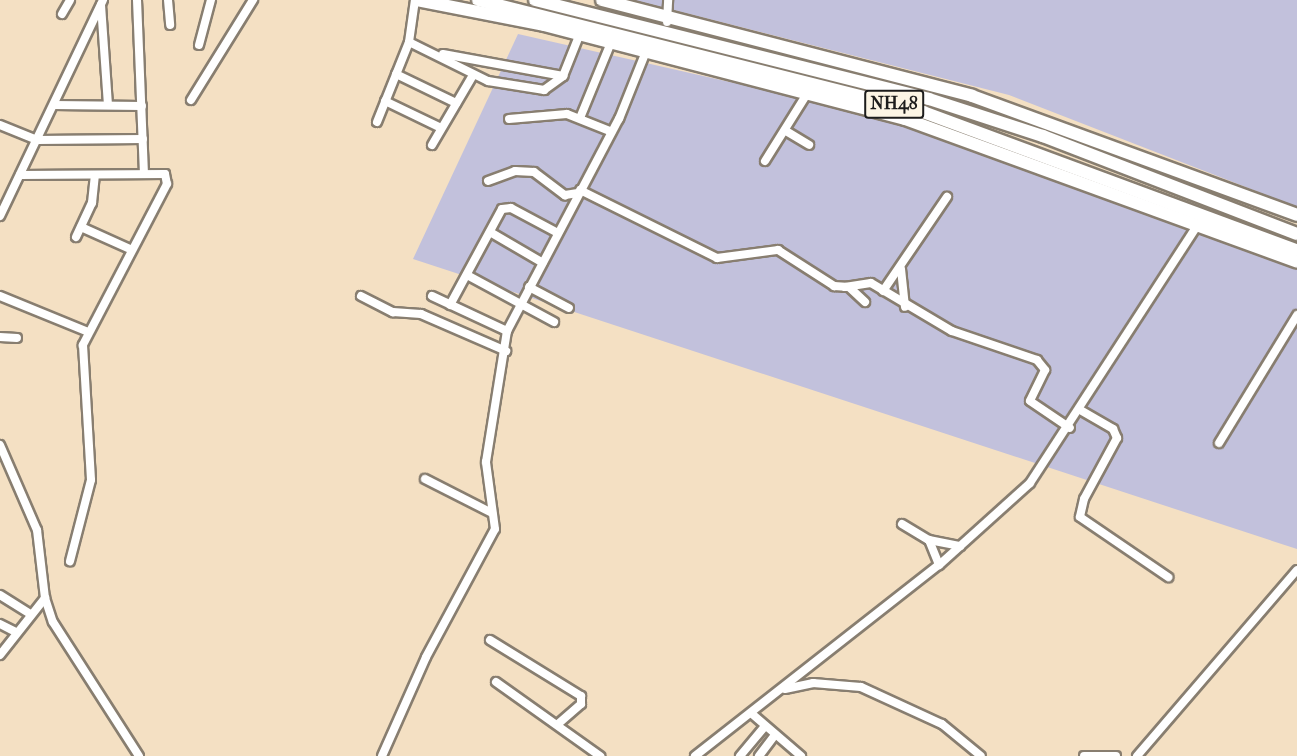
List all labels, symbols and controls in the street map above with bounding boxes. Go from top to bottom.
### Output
road number: NH48 [864,89,924,119]

